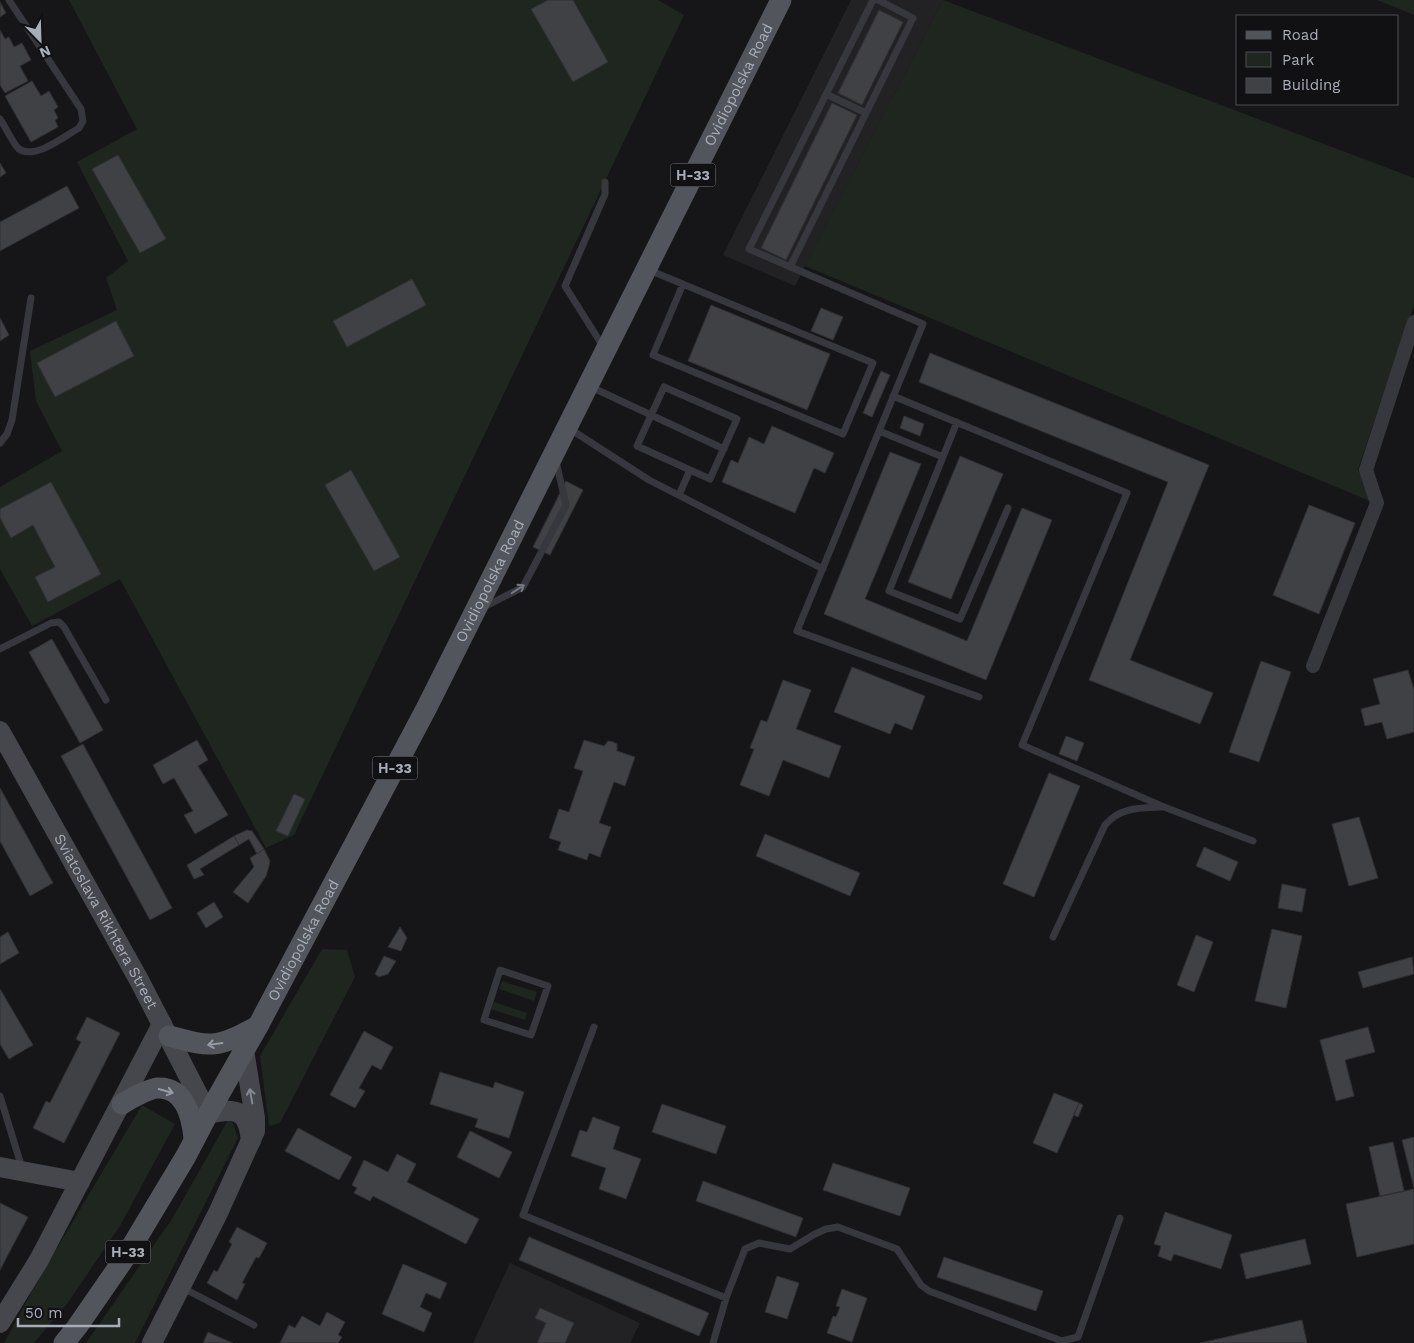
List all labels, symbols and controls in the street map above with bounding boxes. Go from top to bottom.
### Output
north arrow [15,15,65,65]
legend [1236,15,1399,105]
street label: Ovidiopolska Road [700,21,777,149]
text: Road [1282,26,1319,44]
text: N [37,43,53,61]
text: Park [1282,51,1315,69]
text: Building [1282,76,1340,94]
road number: Н-33 [670,164,716,186]
street label: Ovidiopolska Road [452,517,528,645]
one-way arrow [511,584,525,595]
road number: Н-33 [372,756,418,780]
street label: Sviatoslava Rikhtera Street [50,831,162,1013]
street label: Ovidiopolska Road [264,877,343,1004]
one-way arrow [207,1039,223,1049]
one-way arrow [158,1086,174,1096]
one-way arrow [246,1088,256,1104]
road number: Н-33 [106,1240,150,1264]
scale bar [18,1296,119,1328]
text: 50 m [25,1304,62,1322]

